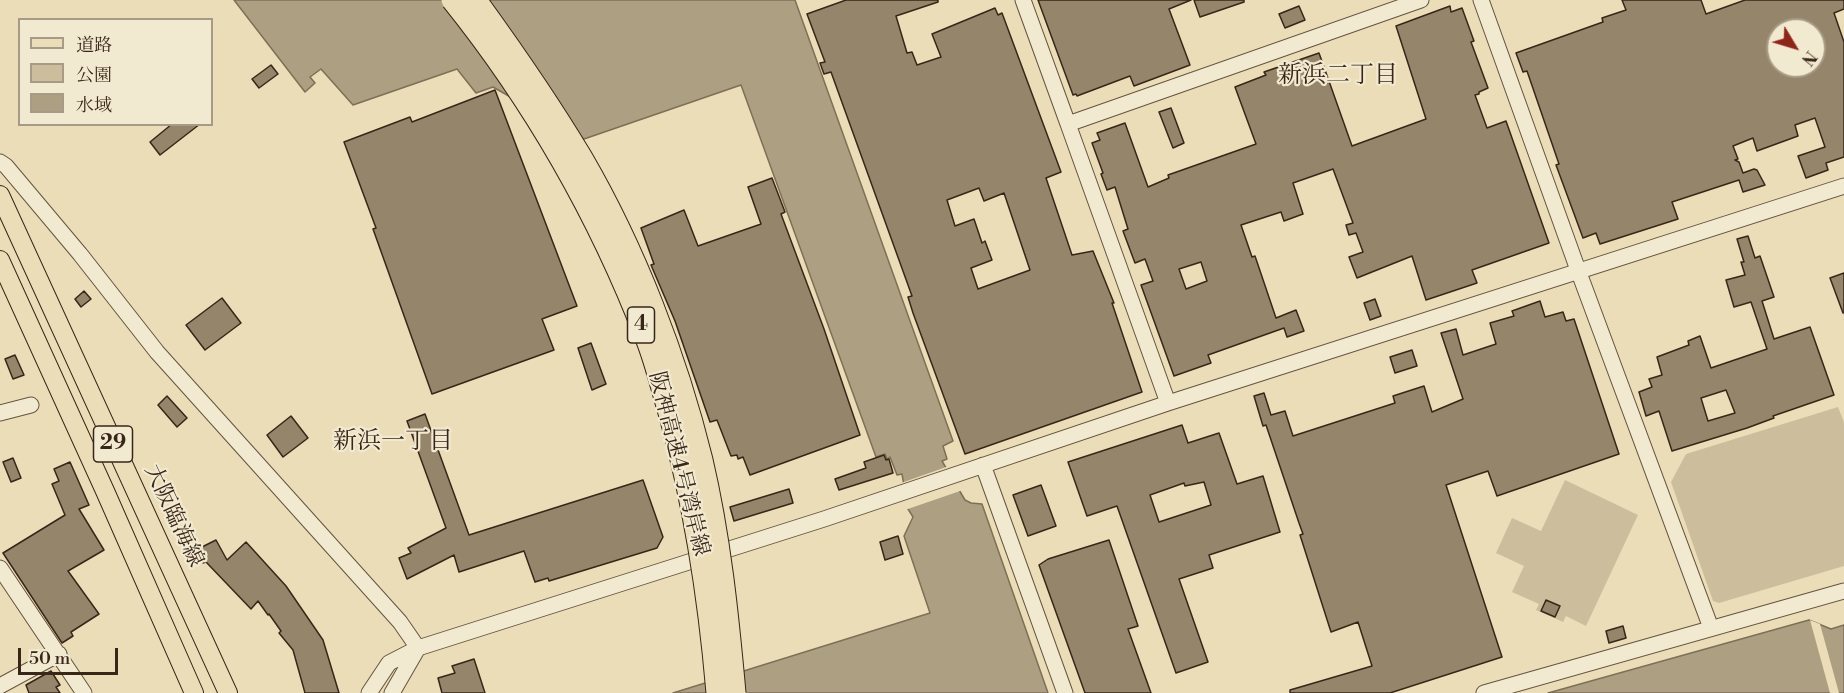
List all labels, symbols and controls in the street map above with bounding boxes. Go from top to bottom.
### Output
legend [18,18,213,126]
north arrow [1766,18,1826,78]
text: 道路 [76,34,112,57]
text: N [1797,47,1820,69]
district label: 新浜二丁目 [1278,62,1398,90]
text: 公園 [76,64,112,87]
text: 水域 [76,94,112,117]
road number: 4 [628,307,654,343]
street label: 阪神高速4号湾岸線 [642,369,714,559]
road number: 29 [94,426,132,462]
district label: 新浜一丁目 [333,428,453,456]
street label: 大阪臨海線 [138,461,208,571]
scale bar [21,636,122,674]
text: 50 m [29,647,70,670]

